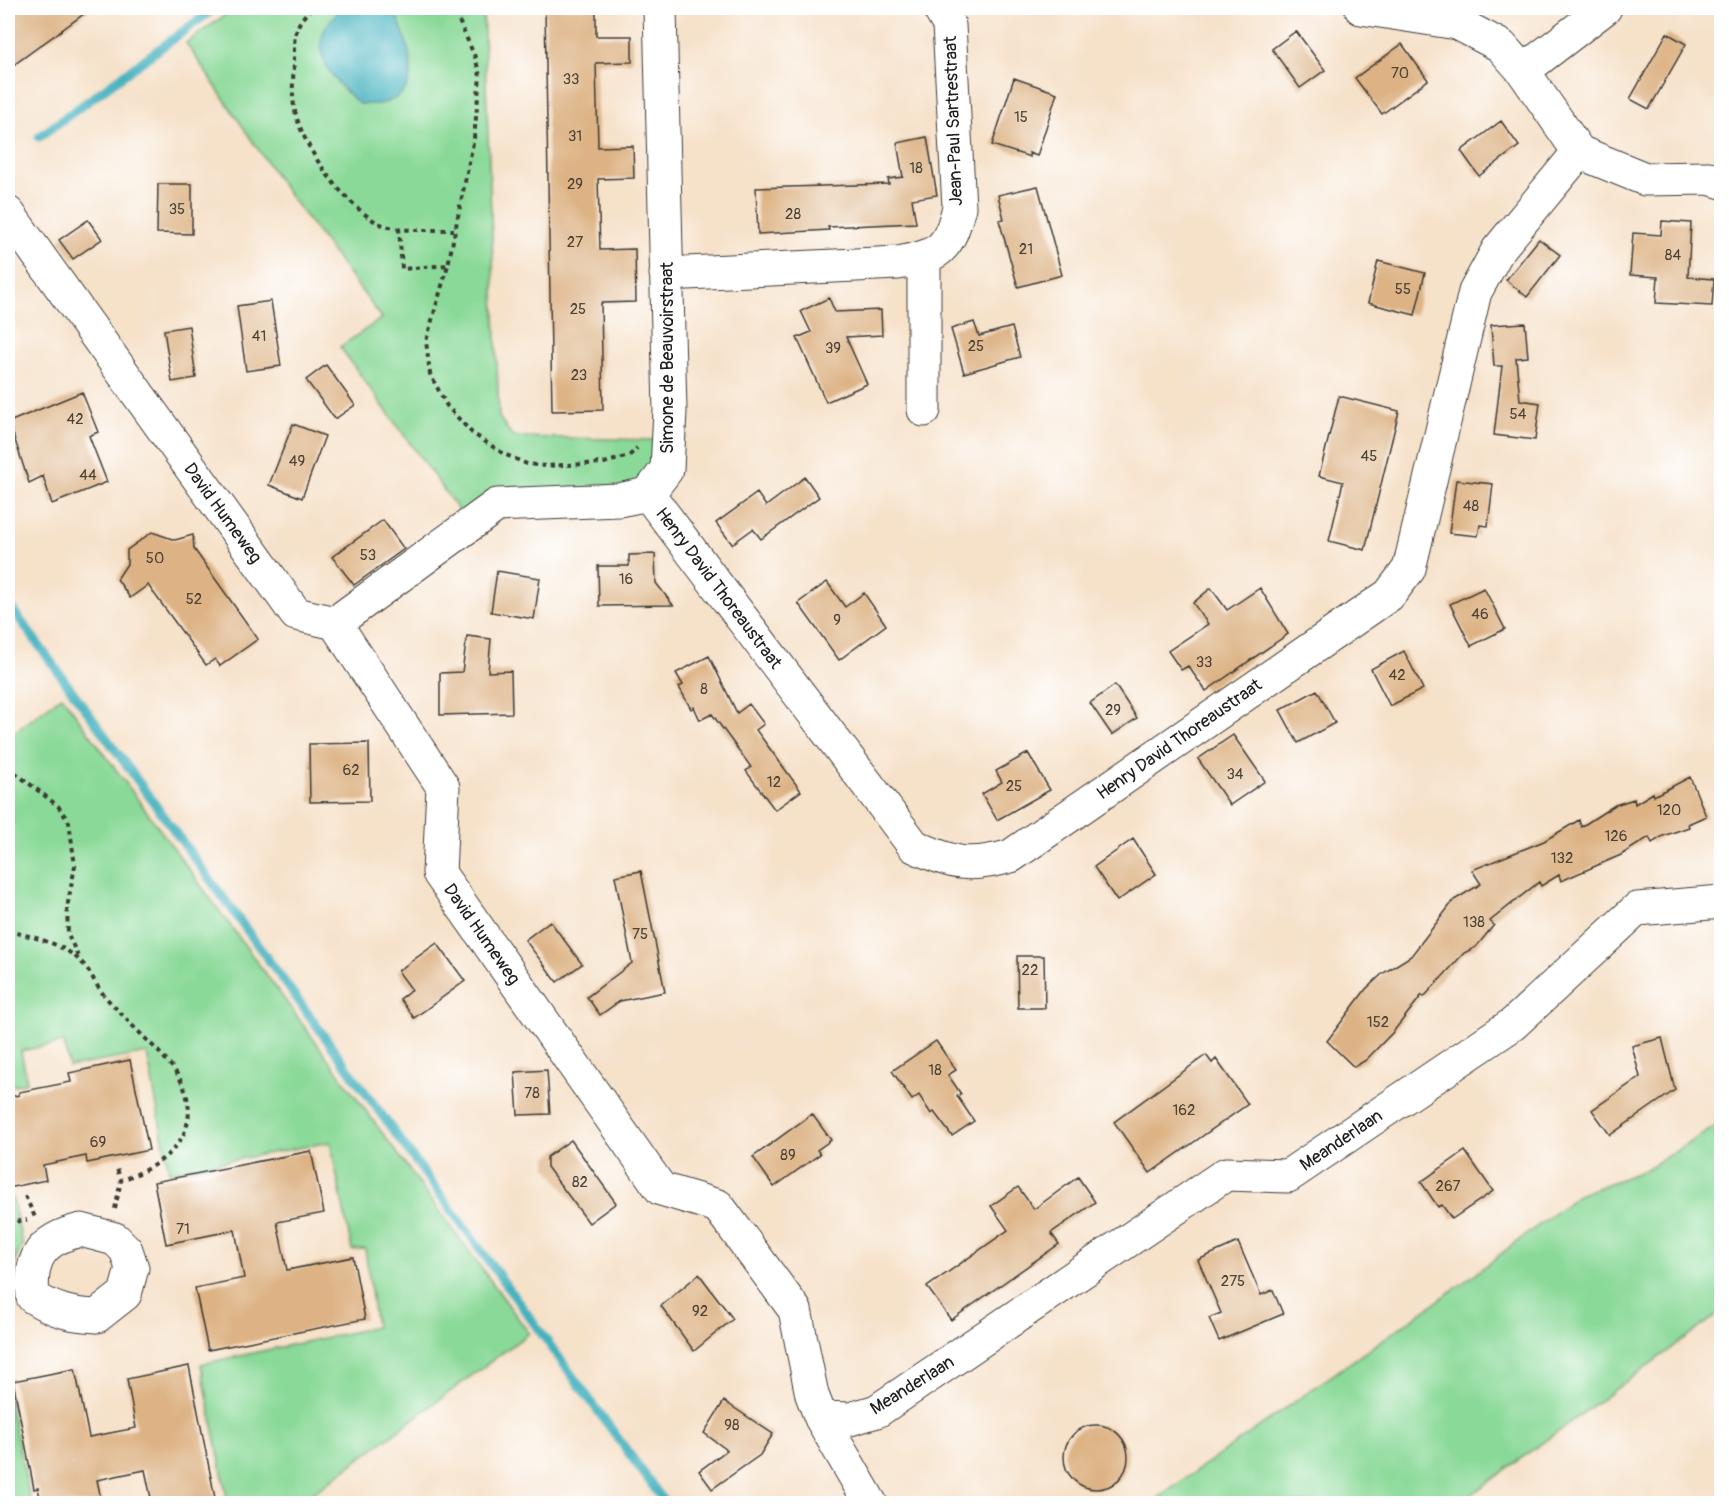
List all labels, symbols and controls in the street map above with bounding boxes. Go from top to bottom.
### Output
street label: Jean-Paul Sartrestraat [939,35,968,206]
house number: 70 [1391,64,1409,83]
house number: 33 [563,70,579,89]
house number: 15 [1014,108,1028,127]
house number: 31 [568,127,582,146]
house number: 18 [909,159,923,178]
house number: 29 [567,175,583,194]
house number: 35 [169,200,185,219]
house number: 28 [785,205,801,224]
house number: 27 [567,233,583,252]
house number: 21 [1019,240,1033,259]
house number: 84 [1665,246,1681,265]
street label: Simone de Beauvoirstraat [656,261,679,454]
house number: 55 [1395,280,1411,299]
house number: 25 [570,300,586,319]
house number: 41 [252,327,266,346]
house number: 25 [968,337,984,356]
house number: 39 [825,339,841,358]
house number: 23 [571,366,587,385]
house number: 54 [1510,405,1527,424]
house number: 42 [66,410,84,429]
house number: 45 [1361,447,1377,466]
house number: 49 [289,452,305,471]
street label: David Humeweg [178,459,267,568]
house number: 44 [79,466,97,485]
house number: 48 [1463,497,1480,516]
street label: Henry David Thoreaustraat [650,503,787,674]
house number: 53 [360,546,376,565]
house number: 50 [146,549,164,568]
house number: 16 [619,570,633,589]
house number: 52 [186,590,202,609]
house number: 46 [1471,605,1489,624]
house number: 9 [833,611,841,630]
house number: 33 [1196,653,1212,672]
house number: 42 [1388,666,1406,685]
street label: Henry David Thoreaustraat [1092,673,1267,805]
house number: 8 [700,680,708,699]
house number: 29 [1105,701,1121,720]
house number: 62 [342,761,360,780]
house number: 34 [1226,765,1244,784]
house number: 12 [767,773,781,792]
house number: 25 [1006,777,1022,796]
house number: 120 [1657,801,1681,820]
house number: 126 [1605,827,1627,846]
house number: 132 [1551,849,1573,868]
street label: David Humeweg [438,879,525,989]
house number: 138 [1463,913,1485,932]
house number: 75 [632,925,648,944]
house number: 22 [1022,961,1038,980]
house number: 152 [1367,1013,1389,1032]
house number: 18 [928,1061,942,1080]
house number: 78 [524,1084,540,1103]
house number: 162 [1173,1101,1195,1120]
street label: Meanderlaan [1296,1104,1387,1176]
house number: 69 [90,1133,106,1152]
house number: 89 [780,1146,796,1165]
house number: 82 [572,1173,588,1192]
house number: 267 [1436,1177,1461,1196]
house number: 71 [176,1220,190,1239]
house number: 275 [1221,1272,1245,1291]
house number: 92 [692,1302,708,1321]
street label: Meanderlaan [866,1351,959,1420]
house number: 98 [724,1416,740,1435]

